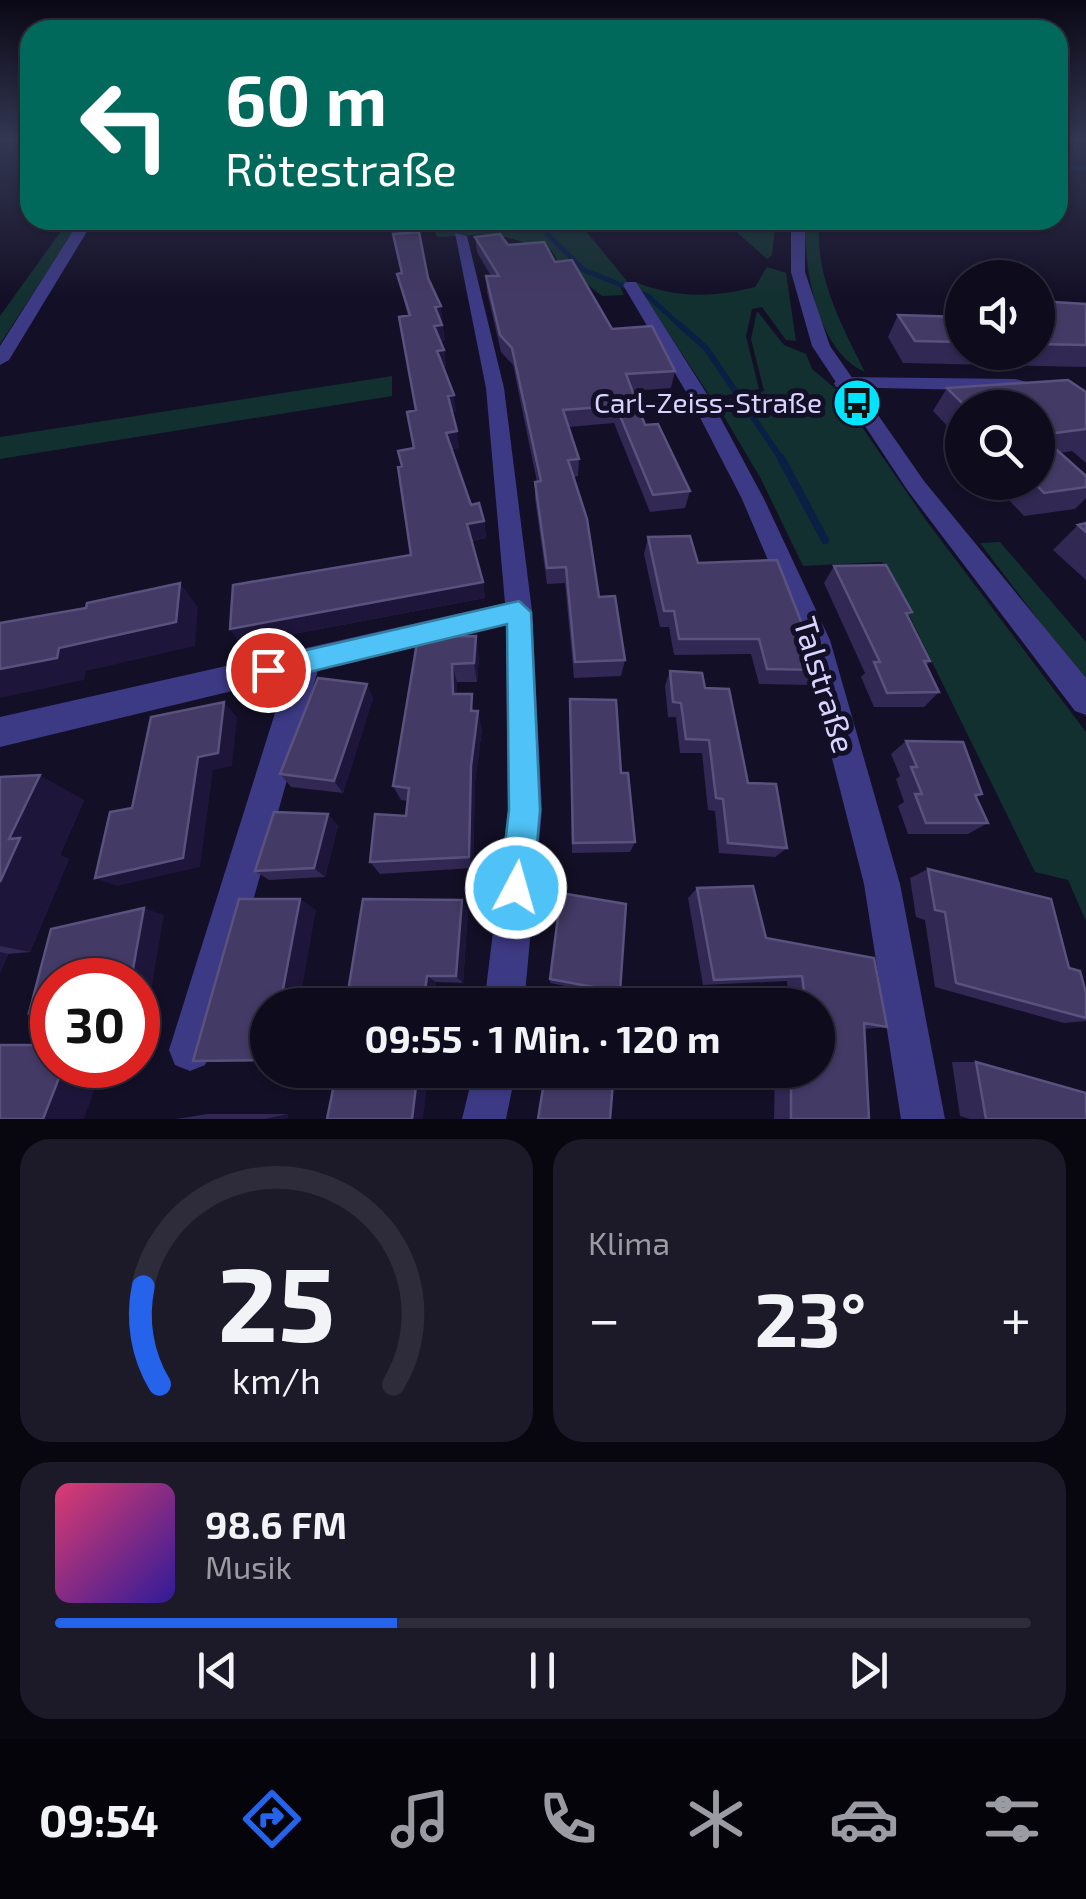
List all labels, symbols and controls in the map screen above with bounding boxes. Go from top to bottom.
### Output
text: 60 m [225,56,387,140]
icon: left [60,60,190,190]
text: Rötestraße [225,141,457,195]
map controls [945,260,1055,500]
button: sound [945,260,1055,370]
bus stop icon: Carl-Zeiss-Straße [831,377,883,429]
place label: Carl-Zeiss-Straße [594,385,822,419]
button: search [945,390,1055,500]
street label: Talstraße [787,612,865,757]
pin [226,628,311,713]
icon: arrive [241,643,296,698]
position arrow [464,836,568,940]
speed limit sign: 30 [30,958,160,1088]
text: 09:55 · 1 Min. · 120 m [364,1015,721,1061]
text: Klima [588,1223,670,1261]
text: 25 [218,1238,335,1363]
text: 23° [754,1272,866,1362]
text: − [588,1284,620,1350]
text: + [1001,1284,1031,1350]
text: km/h [232,1358,321,1401]
text: 98.6 FM [205,1501,347,1547]
text: Musik [205,1547,292,1585]
icon: previous [190,1643,245,1698]
icon: pause [515,1643,570,1698]
icon: next [841,1643,896,1698]
icon: directions [237,1784,307,1854]
icon: music [385,1784,455,1854]
icon: phone [533,1784,603,1854]
icon: climate [681,1784,751,1854]
icon: car [829,1784,899,1854]
icon: filters [977,1784,1047,1854]
text: 09:54 [39,1792,159,1846]

